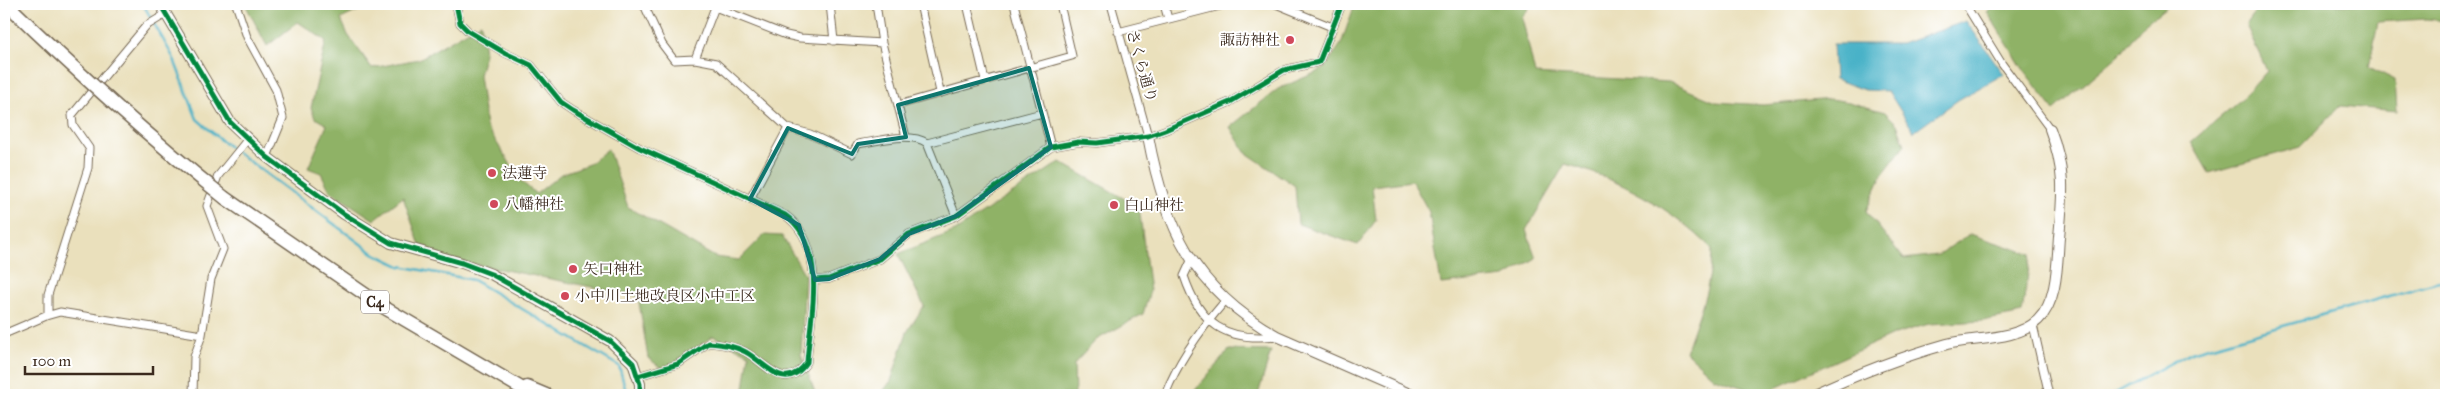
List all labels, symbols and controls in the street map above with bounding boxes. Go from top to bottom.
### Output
street label: さくら通り [1123,27,1161,105]
place label: 諏訪神社 [1220,31,1280,49]
marker: 諏訪神社 [1284,34,1296,46]
place label: 法蓮寺 [502,164,547,182]
marker: 法蓮寺 [486,167,498,179]
place label: 八幡神社 [504,195,564,213]
place label: 白山神社 [1124,196,1184,214]
marker: 八幡神社 [488,198,500,210]
marker: 白山神社 [1108,199,1120,211]
place label: 矢口神社 [583,260,643,278]
marker: 矢口神社 [567,263,579,275]
place label: 小中川土地改良区小中工区 [575,287,755,305]
road number: C4 [361,290,389,314]
marker: 小中川土地改良区小中工区 [559,290,571,302]
scale bar [25,344,152,376]
text: 100 m [32,352,72,370]

